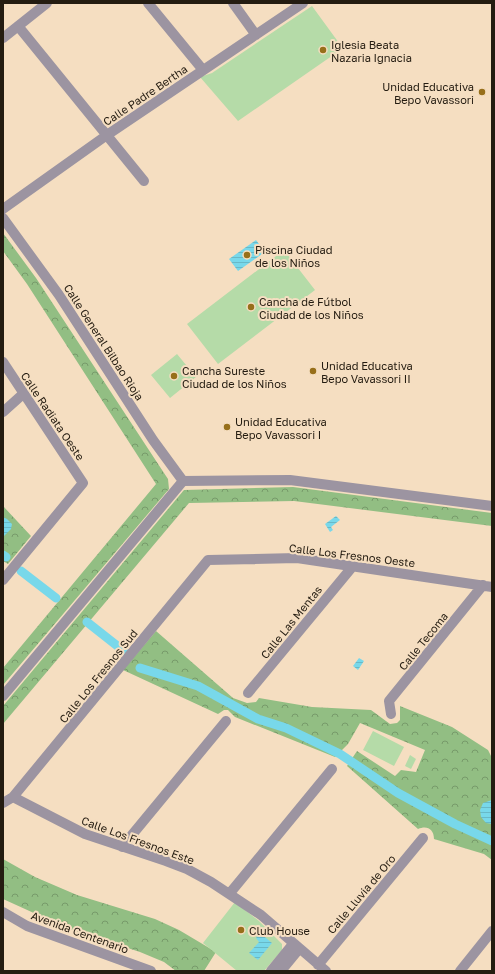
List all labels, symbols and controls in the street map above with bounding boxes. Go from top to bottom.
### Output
place label: Iglesia Beata Nazaria Ignacia [331,38,412,64]
marker: Iglesia Beata Nazaria Ignacia [318,45,328,55]
street label: Calle Padre Bertha [100,62,190,128]
place label: Unidad Educativa Bepo Vavassori [382,80,474,106]
marker: Unidad Educativa Bepo Vavassori [477,87,487,97]
place label: Piscina Ciudad de los Niños [255,243,332,269]
marker: Piscina Ciudad de los Niños [242,250,252,260]
street label: Calle General Bilbao Rioja [61,281,147,403]
place label: Cancha de Fútbol Ciudad de los Niños [259,295,364,321]
marker: Cancha de Fútbol Ciudad de los Niños [246,302,256,312]
place label: Unidad Educativa Bepo Vavassori II [321,359,413,385]
place label: Cancha Sureste Ciudad de los Niños [182,364,287,390]
marker: Unidad Educativa Bepo Vavassori II [308,366,318,376]
street label: Calle Radiata Oeste [19,369,87,463]
marker: Cancha Sureste Ciudad de los Niños [169,371,179,381]
place label: Unidad Educativa Bepo Vavassori I [235,415,327,441]
marker: Unidad Educativa Bepo Vavassori I [222,422,232,432]
street label: Calle Los Fresnos Oeste [288,541,416,569]
street label: Calle Las Mentas [258,583,324,661]
street label: Calle Tecoma [396,610,450,672]
street label: Calle Los Fresnos Sud [56,627,140,725]
street label: Calle Los Fresnos Este [80,813,196,867]
street label: Calle Lluvia de Oro [324,852,398,936]
street label: Avenida Centenario [30,908,131,956]
place label: Club House [249,924,310,937]
marker: Club House [236,925,246,935]

